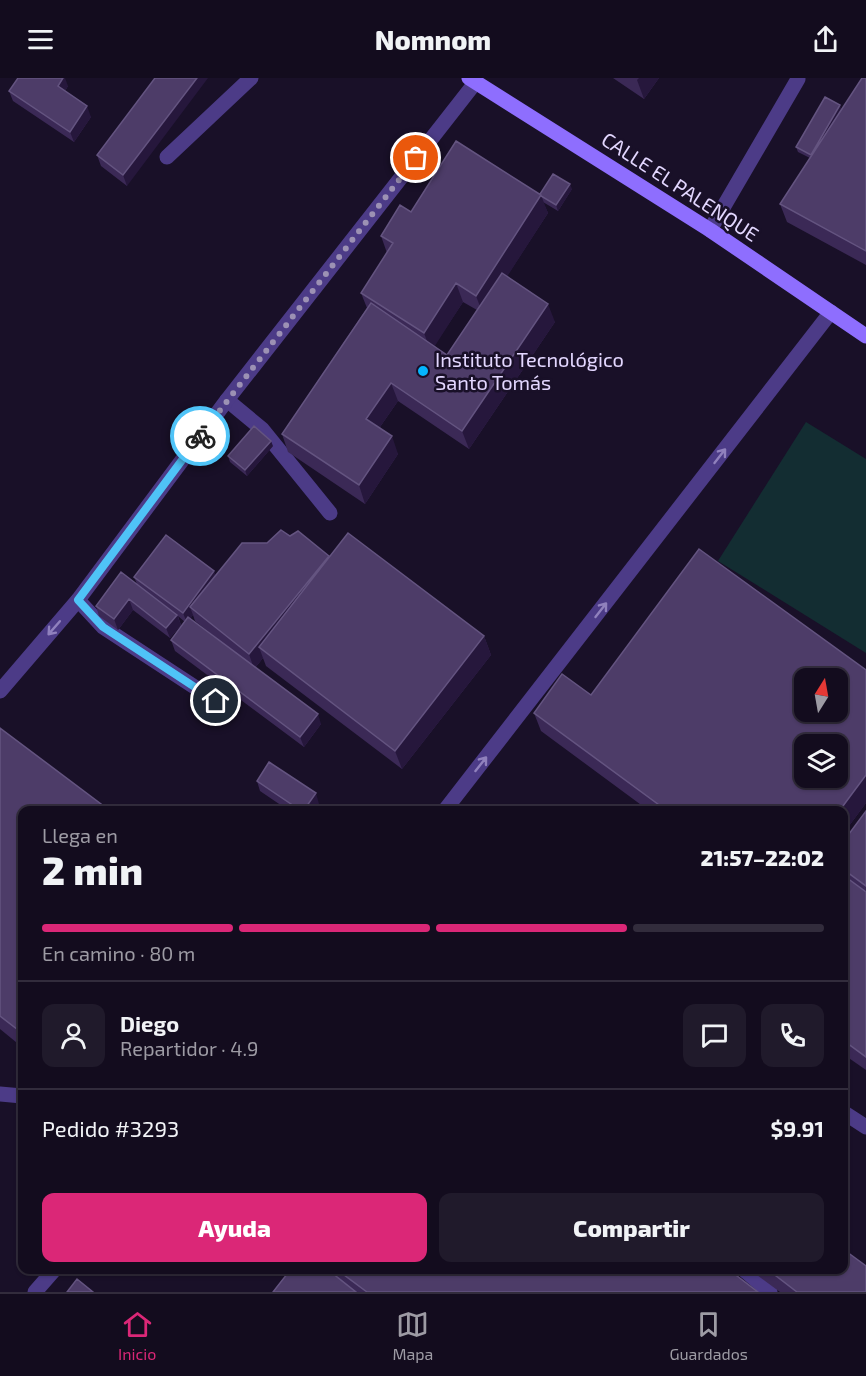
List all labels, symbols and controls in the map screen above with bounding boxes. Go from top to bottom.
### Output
icon: menu [24,23,57,56]
text: Nomnom [375,23,491,55]
icon: share [809,23,842,56]
street label: CALLE EL PALENQUE [597,126,764,246]
pin [390,132,441,183]
icon: bag [399,141,432,174]
place label: Instituto Tecnológico Santo Tomás [435,347,624,394]
marker: Instituto Tecnológico Santo Tomás [416,364,430,378]
courier [170,406,230,466]
icon: bike [184,420,217,453]
one-way arrow [714,448,727,464]
one-way arrow [594,602,607,618]
one-way arrow [47,620,61,635]
north arrow [794,668,848,722]
map controls [794,668,848,788]
pin [190,675,241,726]
icon: home [199,684,232,717]
button: layers [794,734,848,788]
one-way arrow [475,756,488,772]
text: Llega en [42,823,118,847]
text: 21:57–22:02 [700,844,824,870]
text: 2 min [42,846,143,893]
text: En camino · 80 m [42,941,195,965]
button: person [42,1004,105,1067]
button: chat [683,1004,746,1067]
button: phone [761,1004,824,1067]
text: Diego [120,1010,179,1036]
text: Repartidor · 4.9 [120,1036,259,1060]
text: Pedido #3293 [42,1115,179,1141]
text: $9.91 [770,1115,824,1141]
button: Ayuda [42,1193,427,1262]
button: Compartir [439,1193,824,1262]
tab: Inicio [118,1308,156,1363]
tab: Mapa [392,1308,433,1363]
tab: Guardados [669,1308,748,1363]

